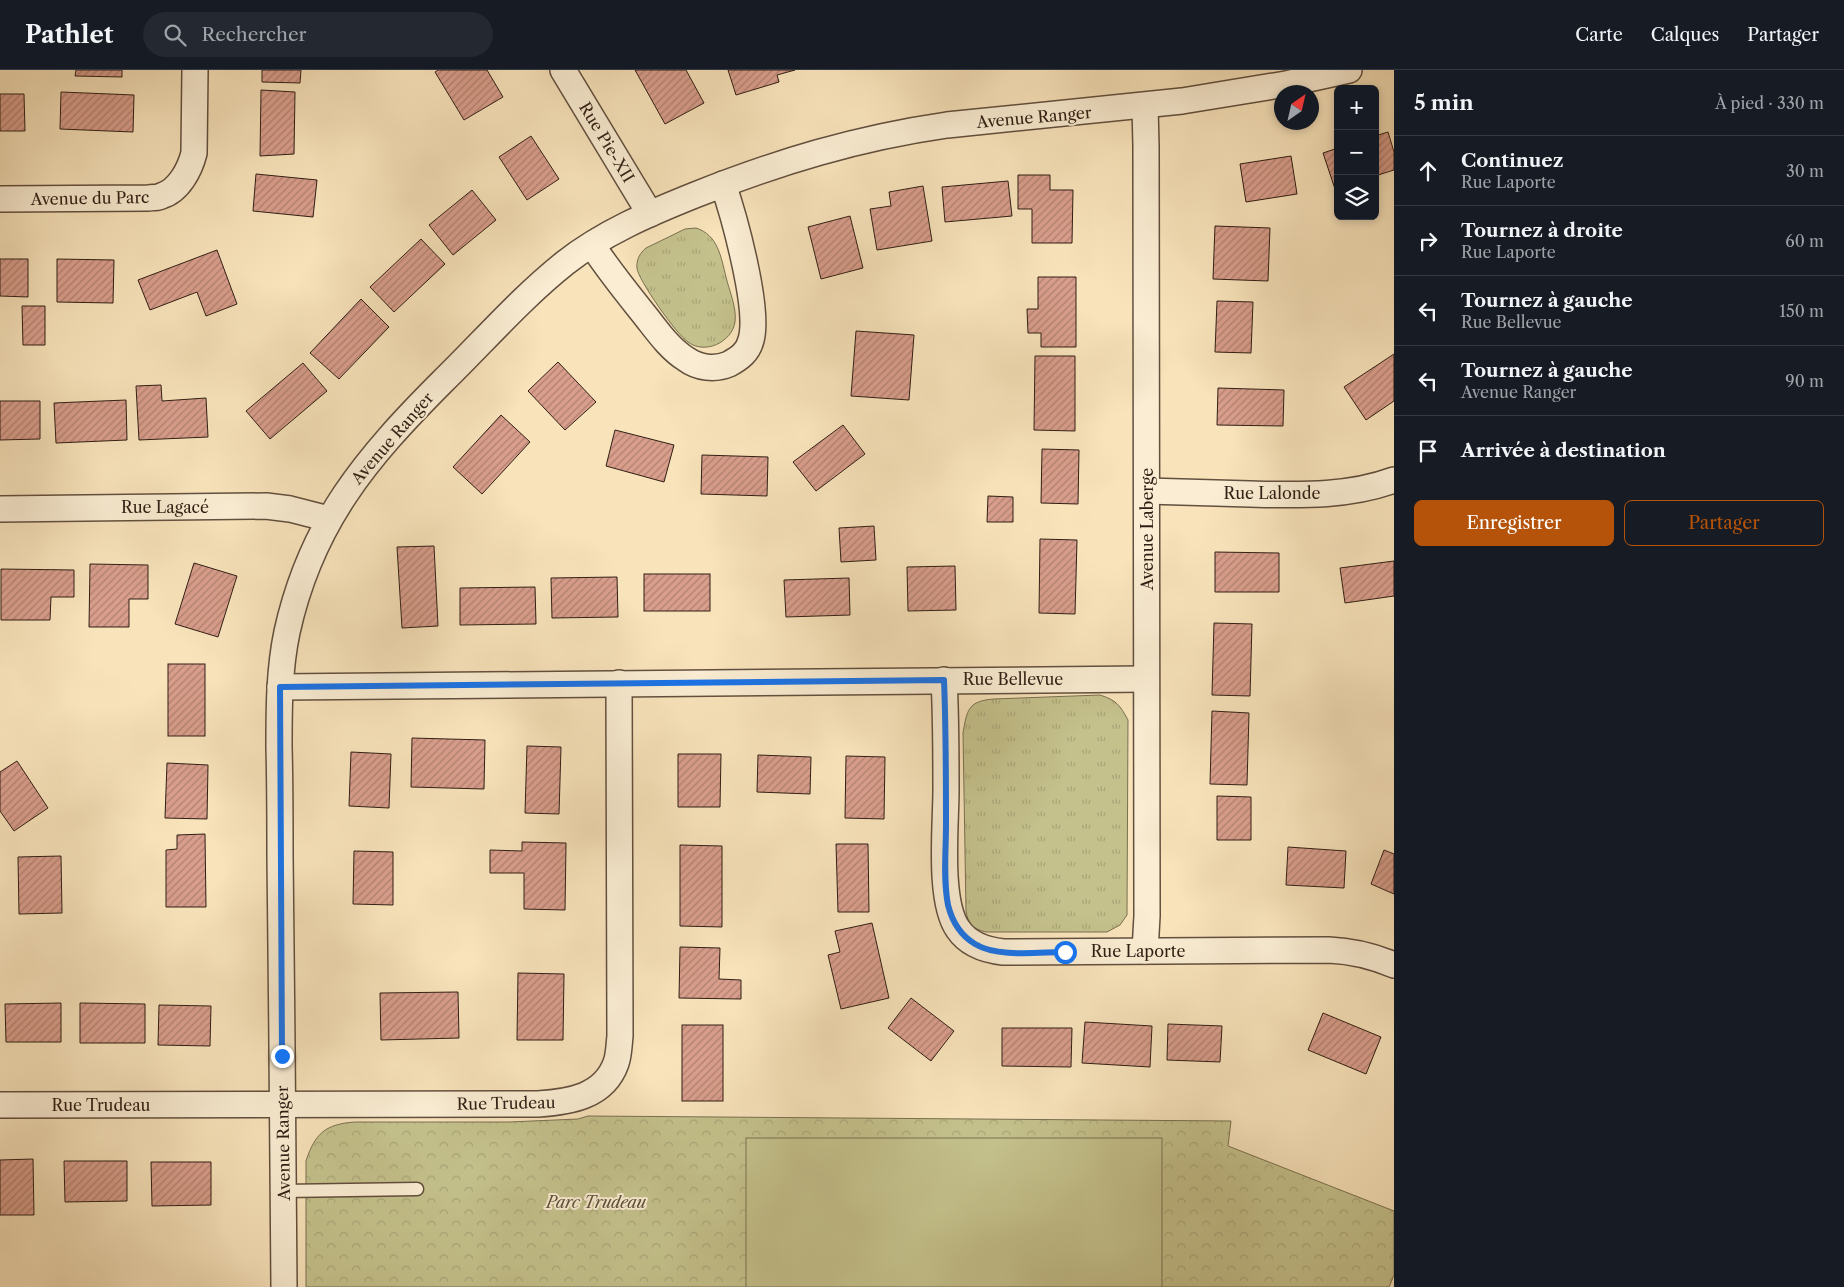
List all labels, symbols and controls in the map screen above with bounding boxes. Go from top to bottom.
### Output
search box [143,12,493,57]
text: Pathlet [25,20,113,49]
icon: search [161,21,189,49]
text: Rechercher [201,23,307,46]
text: Carte [1575,24,1623,46]
text: Calques [1651,24,1719,46]
text: Partager [1747,24,1819,46]
north arrow [1274,85,1319,130]
map controls [1334,85,1379,220]
button: + [1334,85,1379,130]
text: 5 min [1414,90,1474,115]
text: À pied · 330 m [1715,93,1824,113]
street label: Rue Pie-XII [575,98,639,186]
street label: Avenue Ranger [975,102,1093,132]
button: − [1334,130,1379,175]
text: Continuez [1461,149,1563,172]
icon: ahead [1414,157,1442,185]
text: 30 m [1786,161,1824,181]
text: Rue Laporte [1461,172,1556,192]
button: layers [1334,175,1379,220]
street label: Avenue du Parc [29,187,150,209]
text: Tournez à droite [1461,219,1623,242]
icon: right [1414,227,1442,255]
text: 60 m [1785,231,1824,251]
text: Rue Laporte [1461,242,1556,262]
text: Tournez à gauche [1461,289,1633,312]
icon: left [1414,297,1442,325]
text: 150 m [1779,301,1824,321]
text: Rue Bellevue [1461,312,1562,332]
text: Tournez à gauche [1461,359,1633,382]
icon: left [1414,367,1442,395]
text: 90 m [1785,371,1824,391]
text: Avenue Ranger [1461,382,1576,402]
street label: Avenue Ranger [346,388,438,489]
icon: arrive [1414,437,1442,465]
text: Arrivée à destination [1461,439,1666,462]
street label: Avenue Laberge [1137,468,1157,591]
street label: Rue Lalonde [1224,483,1321,503]
street label: Rue Lagacé [121,497,209,517]
button: Enregistrer [1414,500,1614,546]
button: Partager [1624,500,1824,546]
street label: Rue Bellevue [963,669,1063,689]
route start [1054,941,1077,964]
street label: Rue Laporte [1091,941,1185,961]
route end [271,1045,294,1068]
street label: Avenue Ranger [272,1085,294,1202]
street label: Rue Trudeau [456,1092,556,1114]
street label: Rue Trudeau [52,1095,151,1115]
park label: Parc Trudeau [544,1192,647,1212]

